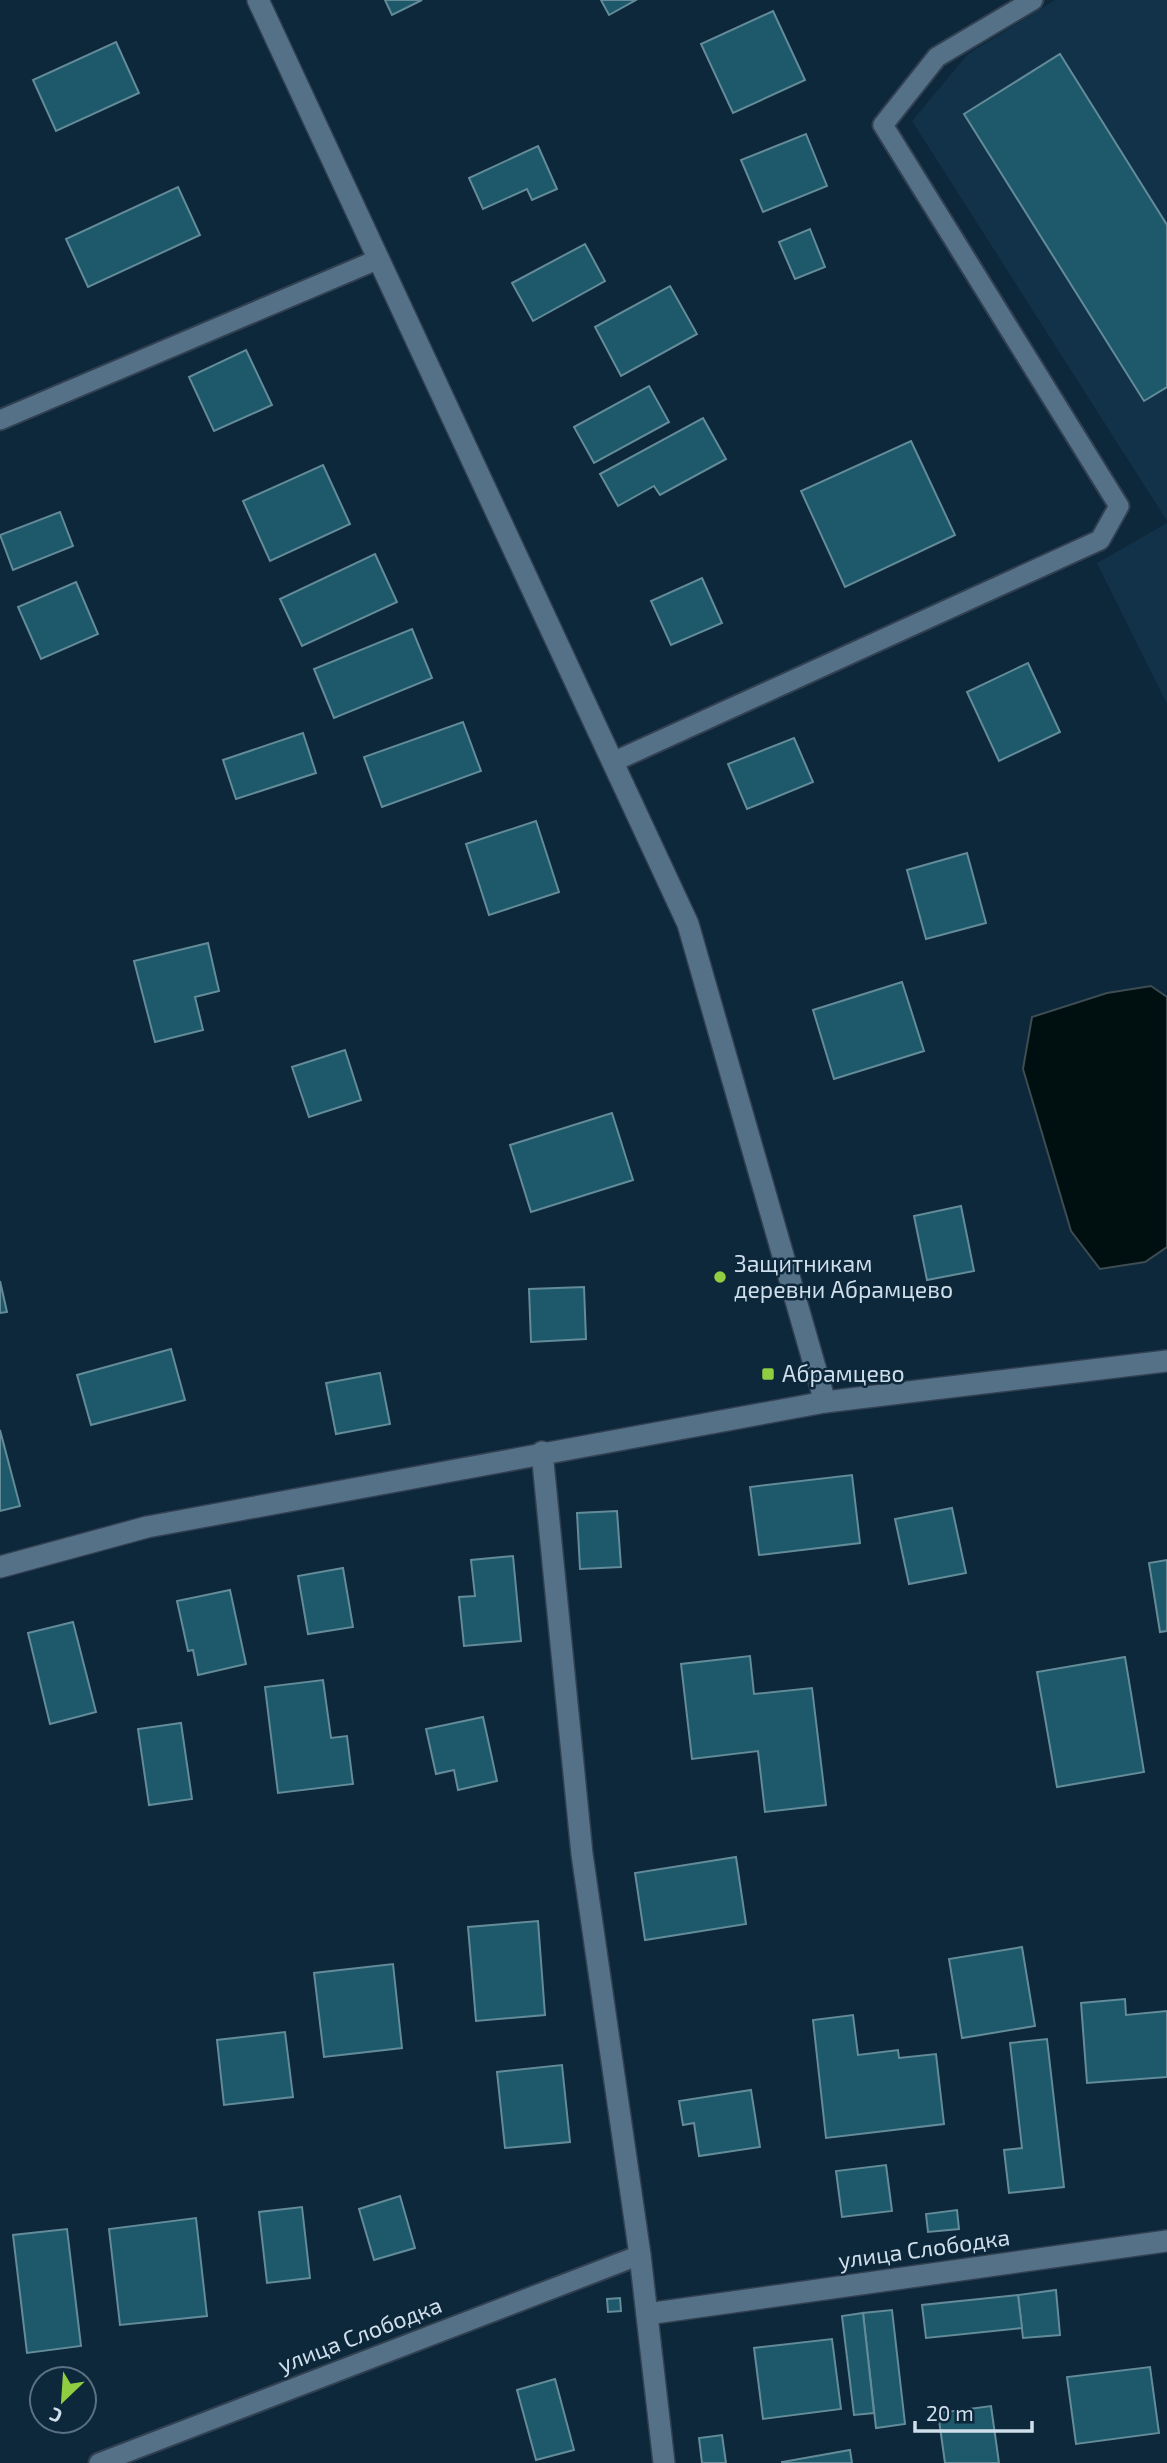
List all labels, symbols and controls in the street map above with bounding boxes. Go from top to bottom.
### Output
place label: Защитникам деревни Абрамцево [734,1249,953,1303]
marker: Защитникам деревни Абрамцево [712,1269,728,1285]
place label: Абрамцево [782,1359,905,1387]
marker: Абрамцево [760,1366,776,1382]
street label: улица Слободка [836,2222,1012,2275]
street label: улица Слободка [274,2290,446,2379]
north arrow [28,2365,98,2435]
scale bar [915,2390,1032,2434]
text: 20 m [926,2400,974,2425]
text: С [46,2403,66,2429]

